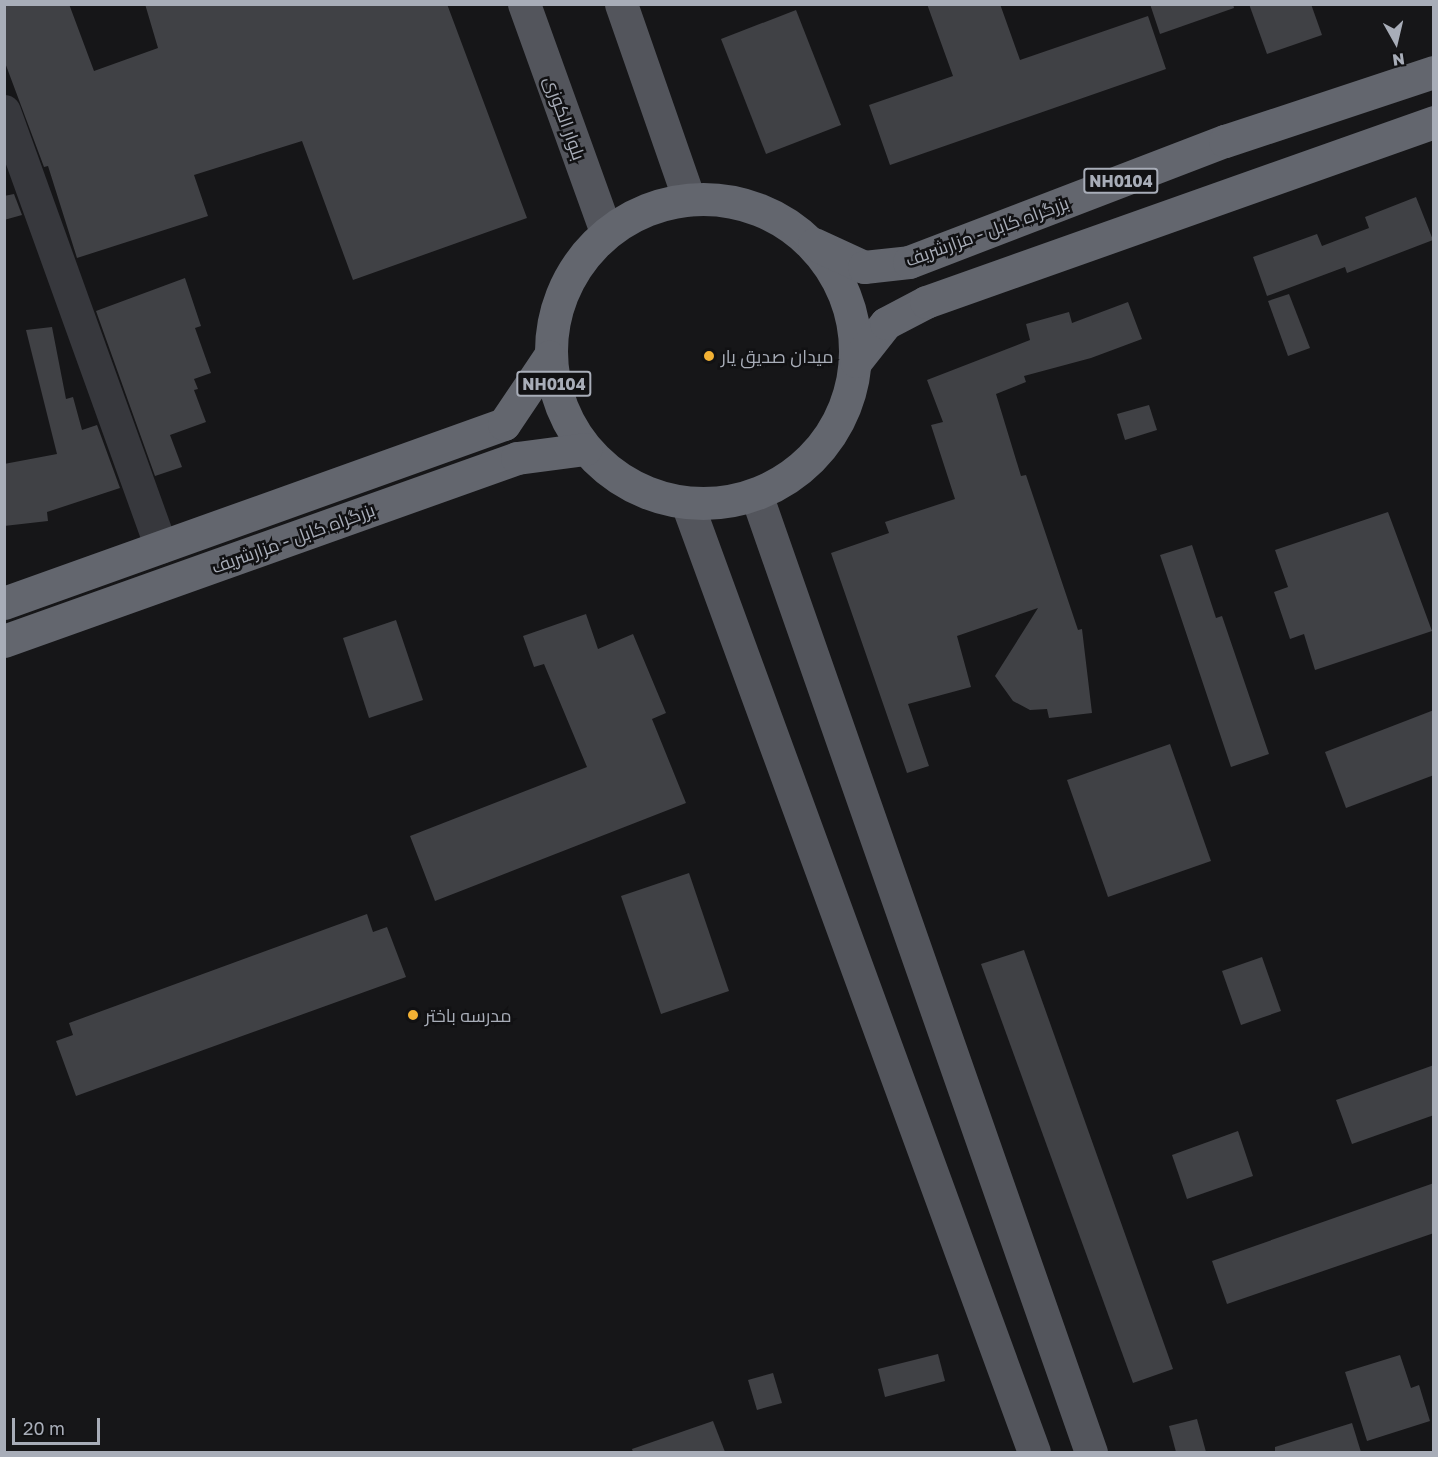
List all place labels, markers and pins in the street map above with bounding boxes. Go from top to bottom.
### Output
place label: میدان صدیق یار [721,345,833,367]
marker: میدان صدیق یار [702,349,716,363]
place label: مدرسه باختر [425,1004,512,1026]
marker: مدرسه باختر [406,1008,420,1022]

